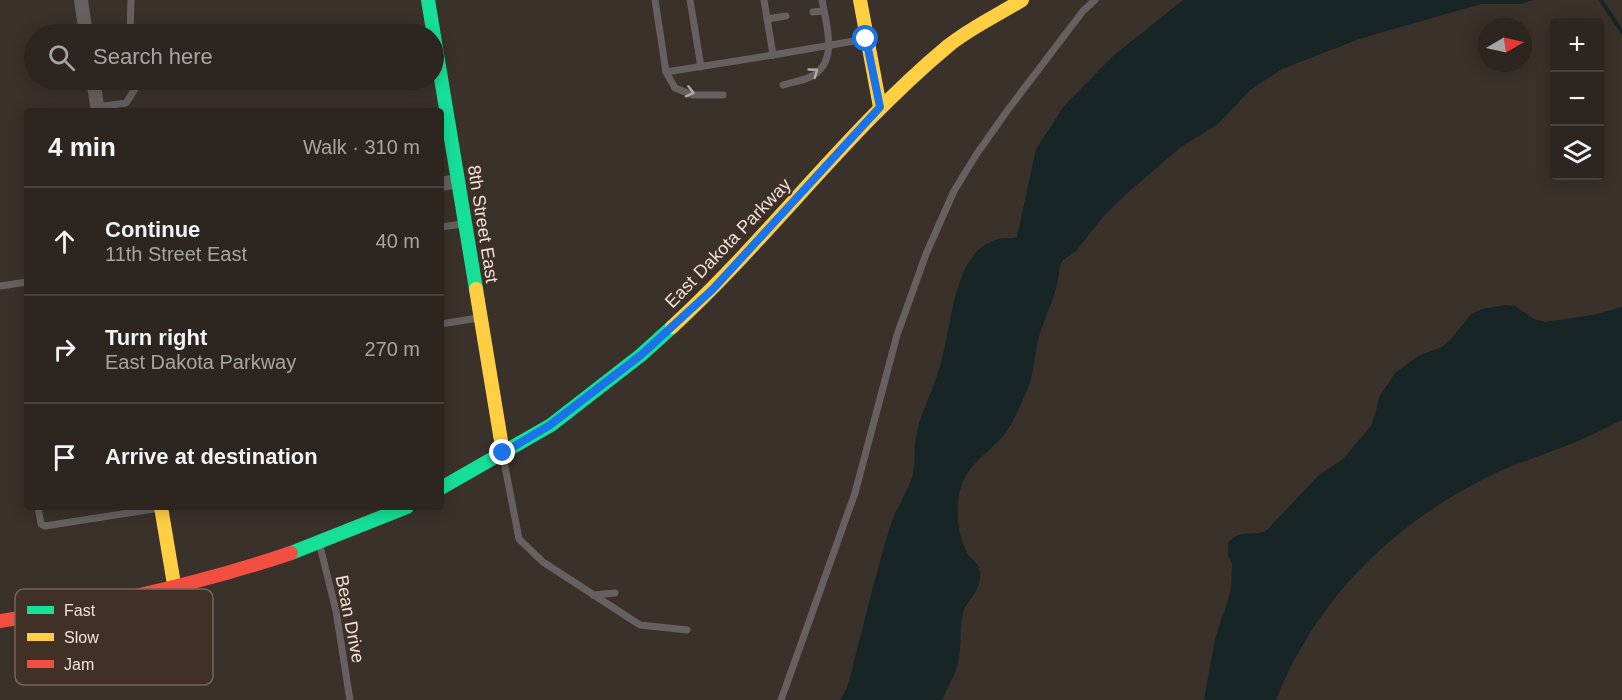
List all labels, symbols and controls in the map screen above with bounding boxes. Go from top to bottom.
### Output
north arrow [1478,18,1532,72]
map controls [1550,18,1604,180]
button: + [1550,18,1604,72]
search box [24,24,444,90]
route start [852,25,878,51]
icon: search [45,41,78,74]
text: Search here [93,44,213,69]
one-way arrow [807,69,818,80]
button: − [1550,72,1604,126]
one-way arrow [685,85,695,98]
button: layers [1550,126,1604,180]
text: 4 min [48,132,116,162]
text: Walk · 310 m [303,136,420,158]
street label: 8th Street East [464,164,502,284]
street label: East Dakota Parkway [661,174,795,312]
text: Continue [105,217,200,242]
icon: ahead [48,225,81,258]
text: 40 m [376,230,420,252]
text: 11th Street East [105,243,247,265]
text: Turn right [105,325,207,350]
icon: right [48,333,81,366]
text: 270 m [364,338,420,360]
text: East Dakota Parkway [105,351,296,373]
route end [489,439,515,465]
icon: arrive [48,441,81,474]
text: Arrive at destination [105,444,318,469]
street label: Bean Drive [332,573,368,665]
legend [15,589,213,685]
text: Fast [64,602,96,619]
text: Slow [64,629,99,646]
text: Jam [64,656,94,673]

